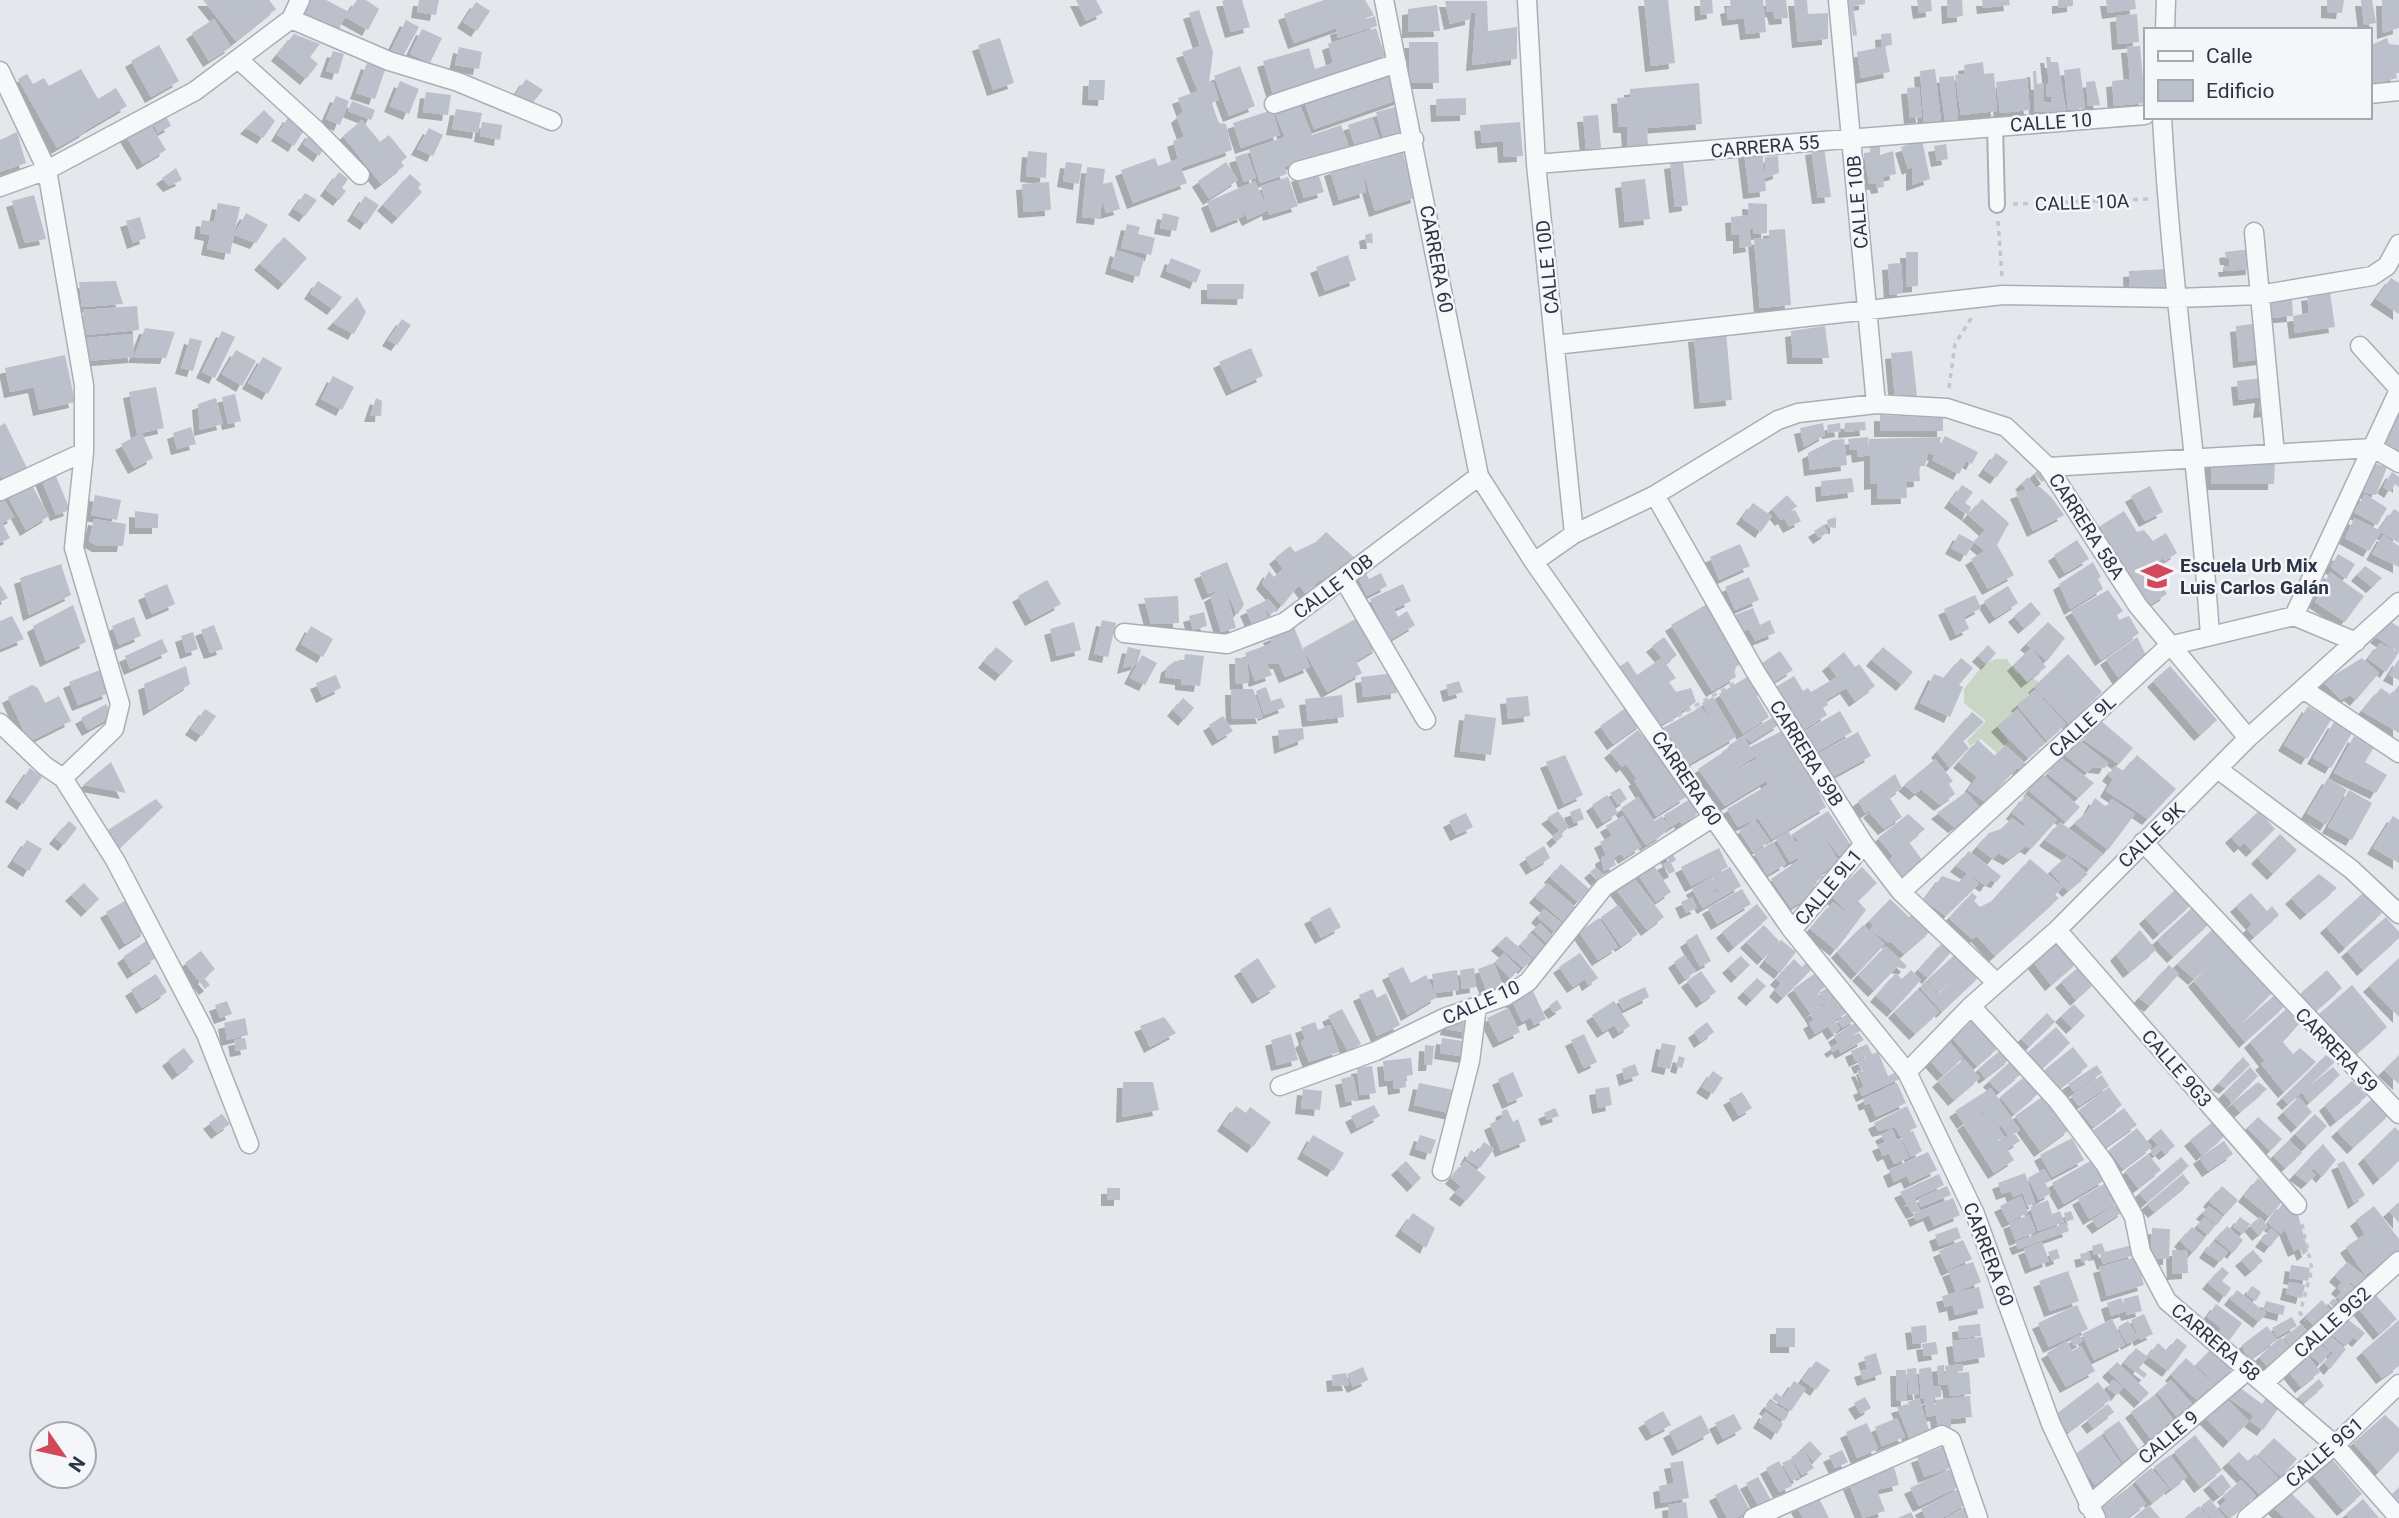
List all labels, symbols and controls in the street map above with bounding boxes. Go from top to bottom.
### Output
legend [2144,28,2371,119]
text: Calle [2206,44,2252,68]
text: Edificio [2206,79,2274,103]
street label: CALLE 10 [2009,108,2093,137]
street label: CARRERA 55 [1710,130,1820,163]
street label: CALLE 10B [1842,154,1873,250]
street label: CALLE 10A [2034,189,2130,216]
street label: CARRERA 60 [1415,203,1458,315]
street label: CALLE 10D [1531,219,1564,315]
street label: CARRERA 58A [2044,469,2130,584]
street label: CALLE 10B [1289,549,1378,624]
place label: Escuela Urb Mix Luis Carlos Galán [2180,554,2329,599]
school or university icon: Escuela Urb Mix Luis Carlos Galán [2140,559,2174,593]
street label: CALLE 9L [2044,691,2120,762]
street label: CARRERA 59B [1765,696,1848,811]
street label: CARRERA 60 [1647,727,1727,830]
street label: CALLE 9K [2113,798,2189,873]
street label: CALLE 9L1 [1790,845,1867,930]
street label: CALLE 10 [1439,975,1523,1030]
street label: CARRERA 59 [2290,1003,2383,1098]
street label: CALLE 9G3 [2137,1025,2216,1112]
street label: CARRERA 60 [1958,1199,2019,1309]
street label: CALLE 9G2 [2289,1282,2375,1363]
street label: CARRERA 58 [2166,1298,2265,1386]
street label: CALLE 9 [2134,1406,2203,1469]
street label: CALLE 9G1 [2281,1413,2368,1492]
north arrow [28,1420,98,1490]
text: N [63,1452,90,1476]

